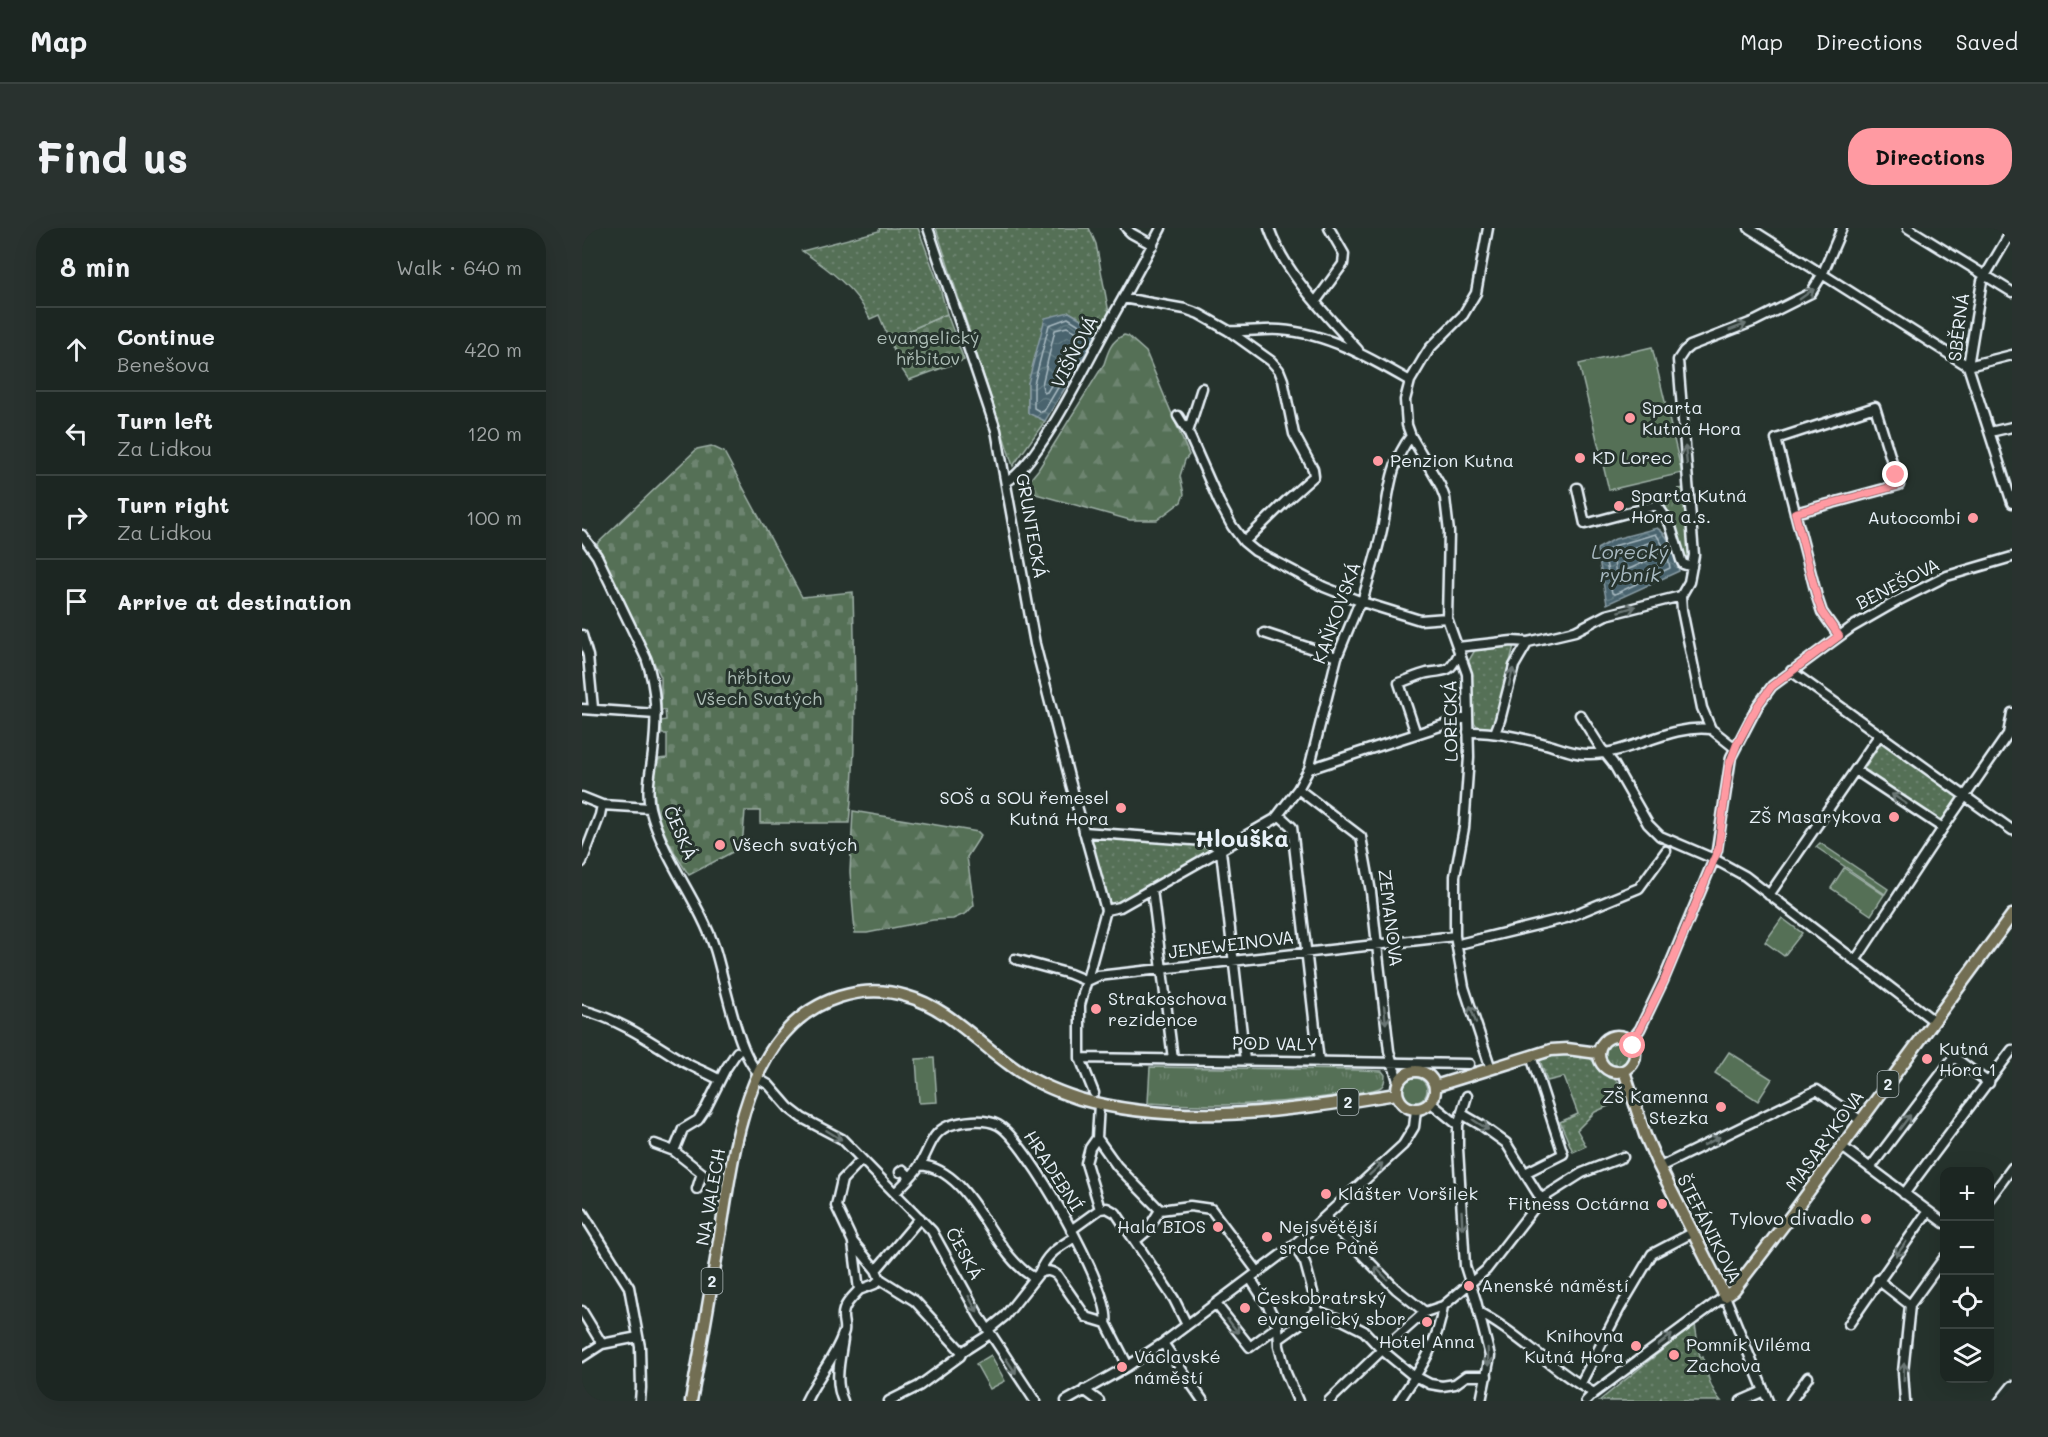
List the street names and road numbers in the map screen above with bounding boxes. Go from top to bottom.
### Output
street label: SBĚRNÁ [1942,291,1974,363]
street label: VIŠŇOVÁ [1045,311,1103,392]
street label: GRUNTECKÁ [1011,471,1053,580]
street label: BENEŠOVA [1852,552,1943,614]
street label: KAŇKOVSKÁ [1306,558,1366,667]
street label: LORECKÁ [1437,680,1463,762]
street label: ČESKÁ [658,802,703,863]
street label: ZEMANOVA [1373,868,1409,968]
street label: JENEWEINOVA [1167,924,1295,964]
street label: POD VALY [1232,1030,1318,1056]
road number: 2 [1878,1071,1898,1097]
street label: MASARYKOVA [1779,1085,1869,1196]
road number: 2 [1338,1089,1359,1115]
street label: HRADEBNÍ [1019,1125,1089,1216]
street label: NA VALECH [690,1146,730,1247]
street label: ŠTEFÁNIKOVA [1672,1170,1748,1287]
street label: ČESKÁ [941,1223,989,1284]
road number: 2 [702,1268,722,1294]

